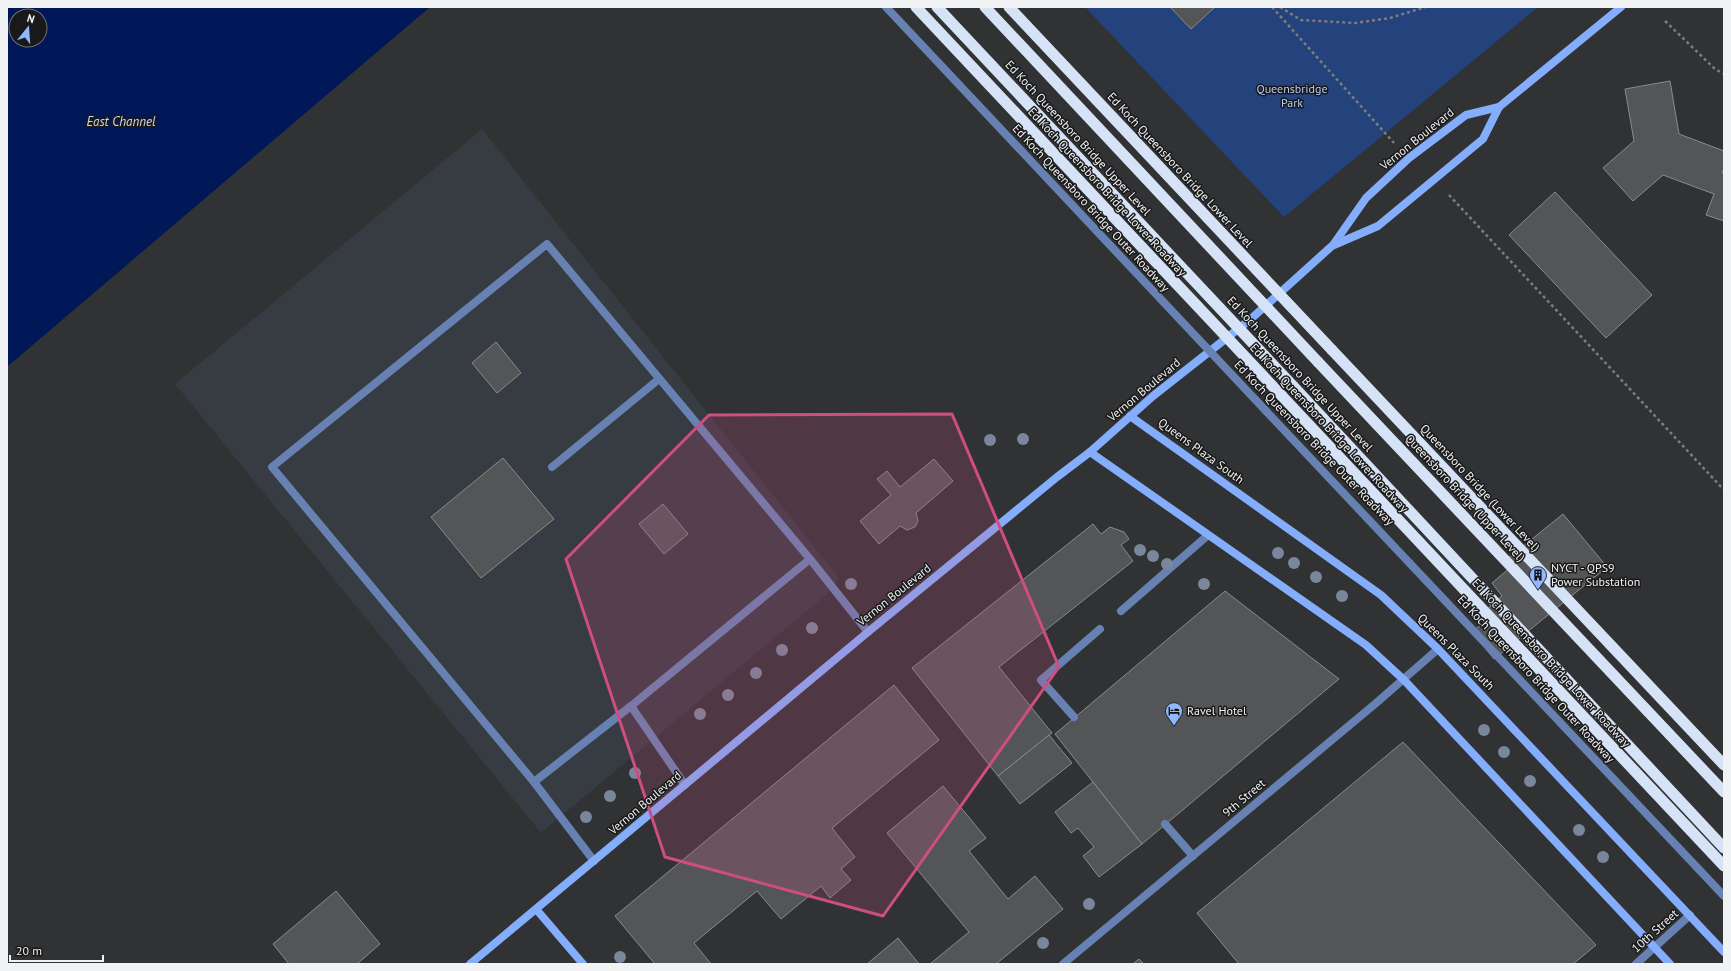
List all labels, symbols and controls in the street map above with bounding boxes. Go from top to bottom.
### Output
north arrow [8,8,48,48]
text: N [25,11,36,26]
street label: Ed Koch Queensboro Bridge Upper Level [1002,57,1155,219]
park label: Queensbridge Park [1256,81,1328,110]
street label: Ed Koch Queensboro Bridge Lower Level [1105,89,1257,251]
street label: Ed Koch Queensboro Bridge Lower Roadway [1025,104,1190,280]
street label: Vernon Boulevard [1376,104,1457,174]
water label: East Channel [86,113,156,130]
street label: Ed Koch Queensboro Bridge Outer Roadway [1010,121,1173,295]
street label: Ed Koch Queensboro Bridge Upper Level [1224,293,1377,455]
street label: Ed Koch Queensboro Bridge Lower Roadway [1247,340,1412,516]
street label: Vernon Boulevard [1103,355,1183,425]
street label: Ed Koch Queensboro Bridge Outer Roadway [1231,357,1398,529]
street label: Queens Plaza South [1156,415,1247,487]
street label: Queensboro Bridge (Lower Level) [1417,421,1543,554]
street label: Queensboro Bridge (Upper Level) [1402,431,1528,565]
street label: Vernon Boulevard [853,560,934,630]
place label: NYCT - QPS9 Power Substation [1551,560,1640,589]
building icon: NYCT - QPS9 Power Substation [1528,565,1548,590]
street label: Ed Koch Queensboro Bridge Lower Roadway [1469,575,1634,751]
street label: Ed Koch Queensboro Bridge Outer Roadway [1455,592,1618,766]
street label: Queens Plaza South [1415,610,1498,693]
hotel icon: Ravel Hotel [1164,701,1184,726]
place label: Ravel Hotel [1187,703,1247,718]
street label: Vernon Boulevard [604,768,684,838]
street label: 9th Street [1219,775,1268,820]
street label: 10th Street [1628,906,1681,955]
scale bar [10,937,103,963]
text: 20 m [16,943,42,958]

